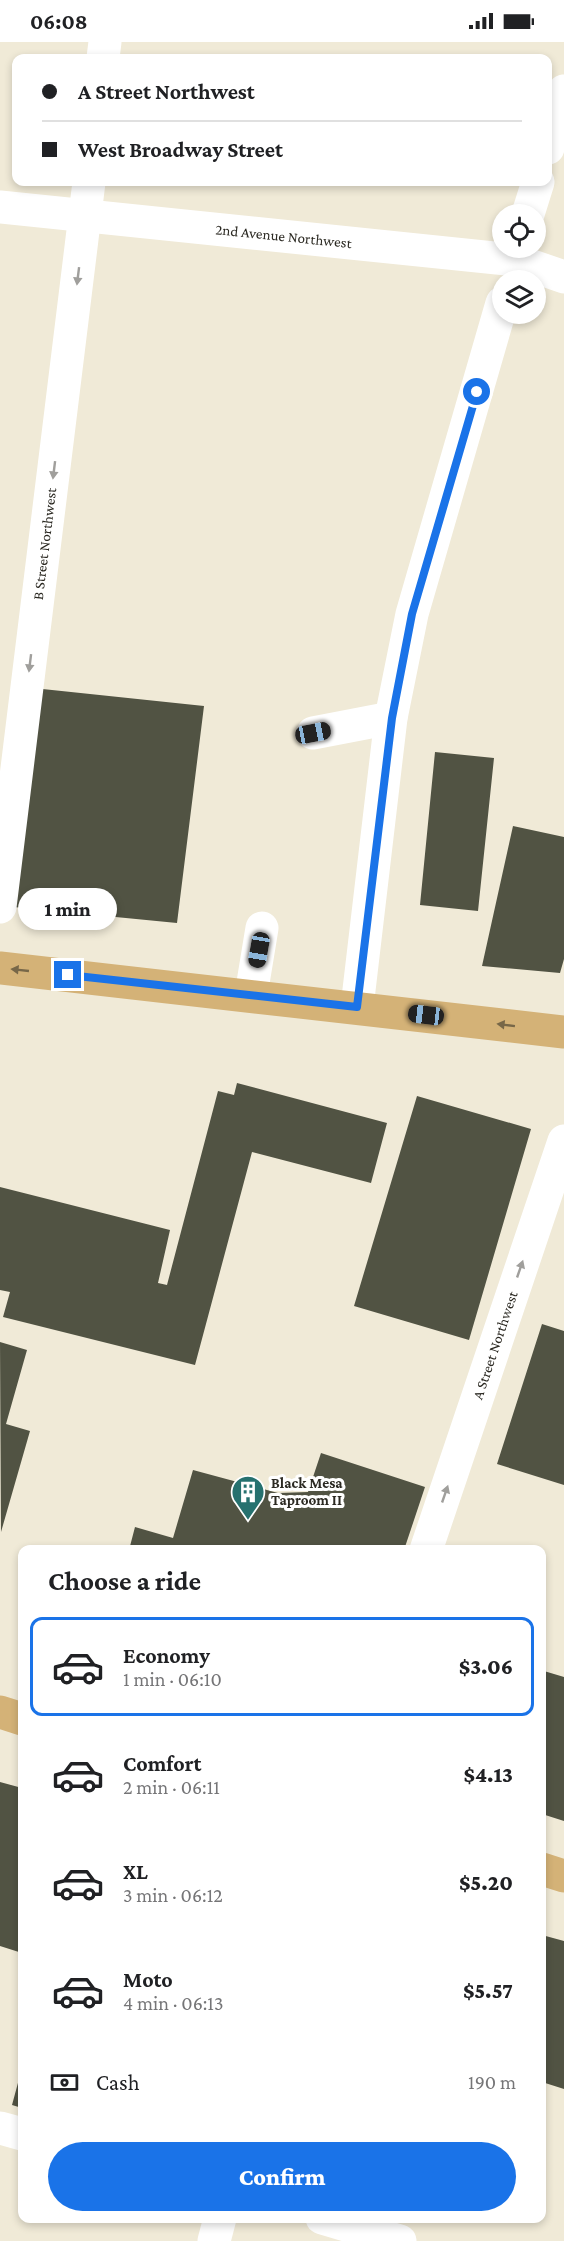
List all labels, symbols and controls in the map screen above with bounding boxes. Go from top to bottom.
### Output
text: 06:08 [30,9,88,34]
text: A Street Northwest [78,79,255,104]
text: West Broadway Street [78,137,283,162]
map controls [492,204,546,324]
button: locate [492,204,546,258]
street label: 2nd Avenue Northwest [215,221,353,251]
one-way arrow [73,267,82,286]
button: layers [492,270,546,324]
route start [463,378,490,405]
one-way arrow [49,460,59,479]
street label: B Street Northwest [30,486,60,601]
one-way arrow [25,654,35,673]
car [294,721,332,745]
callout: 1 min [19,888,118,930]
text: 1 min [44,898,91,920]
car [247,931,271,969]
route end [54,961,81,988]
one-way arrow [11,965,30,975]
car [407,1004,445,1026]
one-way arrow [496,1020,515,1030]
one-way arrow [516,1260,526,1278]
street label: A Street Northwest [469,1288,521,1402]
building icon: Black Mesa Taproom II [230,1474,266,1521]
place label: Black Mesa Taproom II [271,1475,343,1508]
one-way arrow [441,1485,450,1503]
text: Choose a ride [48,1566,201,1596]
icon: car [51,1640,105,1694]
text: Economy [123,1643,210,1668]
text: $3.06 [459,1654,513,1679]
text: 1 min · 06:10 [123,1668,222,1690]
icon: car [51,1748,105,1802]
text: Comfort [123,1751,201,1776]
text: $4.13 [464,1762,513,1787]
text: 2 min · 06:11 [123,1776,220,1798]
icon: car [51,1856,105,1910]
text: XL [123,1859,148,1884]
text: $5.20 [459,1870,513,1895]
text: 3 min · 06:12 [123,1884,223,1906]
icon: car [51,1964,105,2018]
text: Moto [123,1967,173,1992]
text: $5.57 [463,1978,513,2003]
text: 4 min · 06:13 [123,1992,224,2014]
icon: cash [48,2066,81,2099]
text: Cash [96,2070,140,2095]
text: 190 m [468,2071,516,2093]
button: Confirm [48,2142,516,2211]

